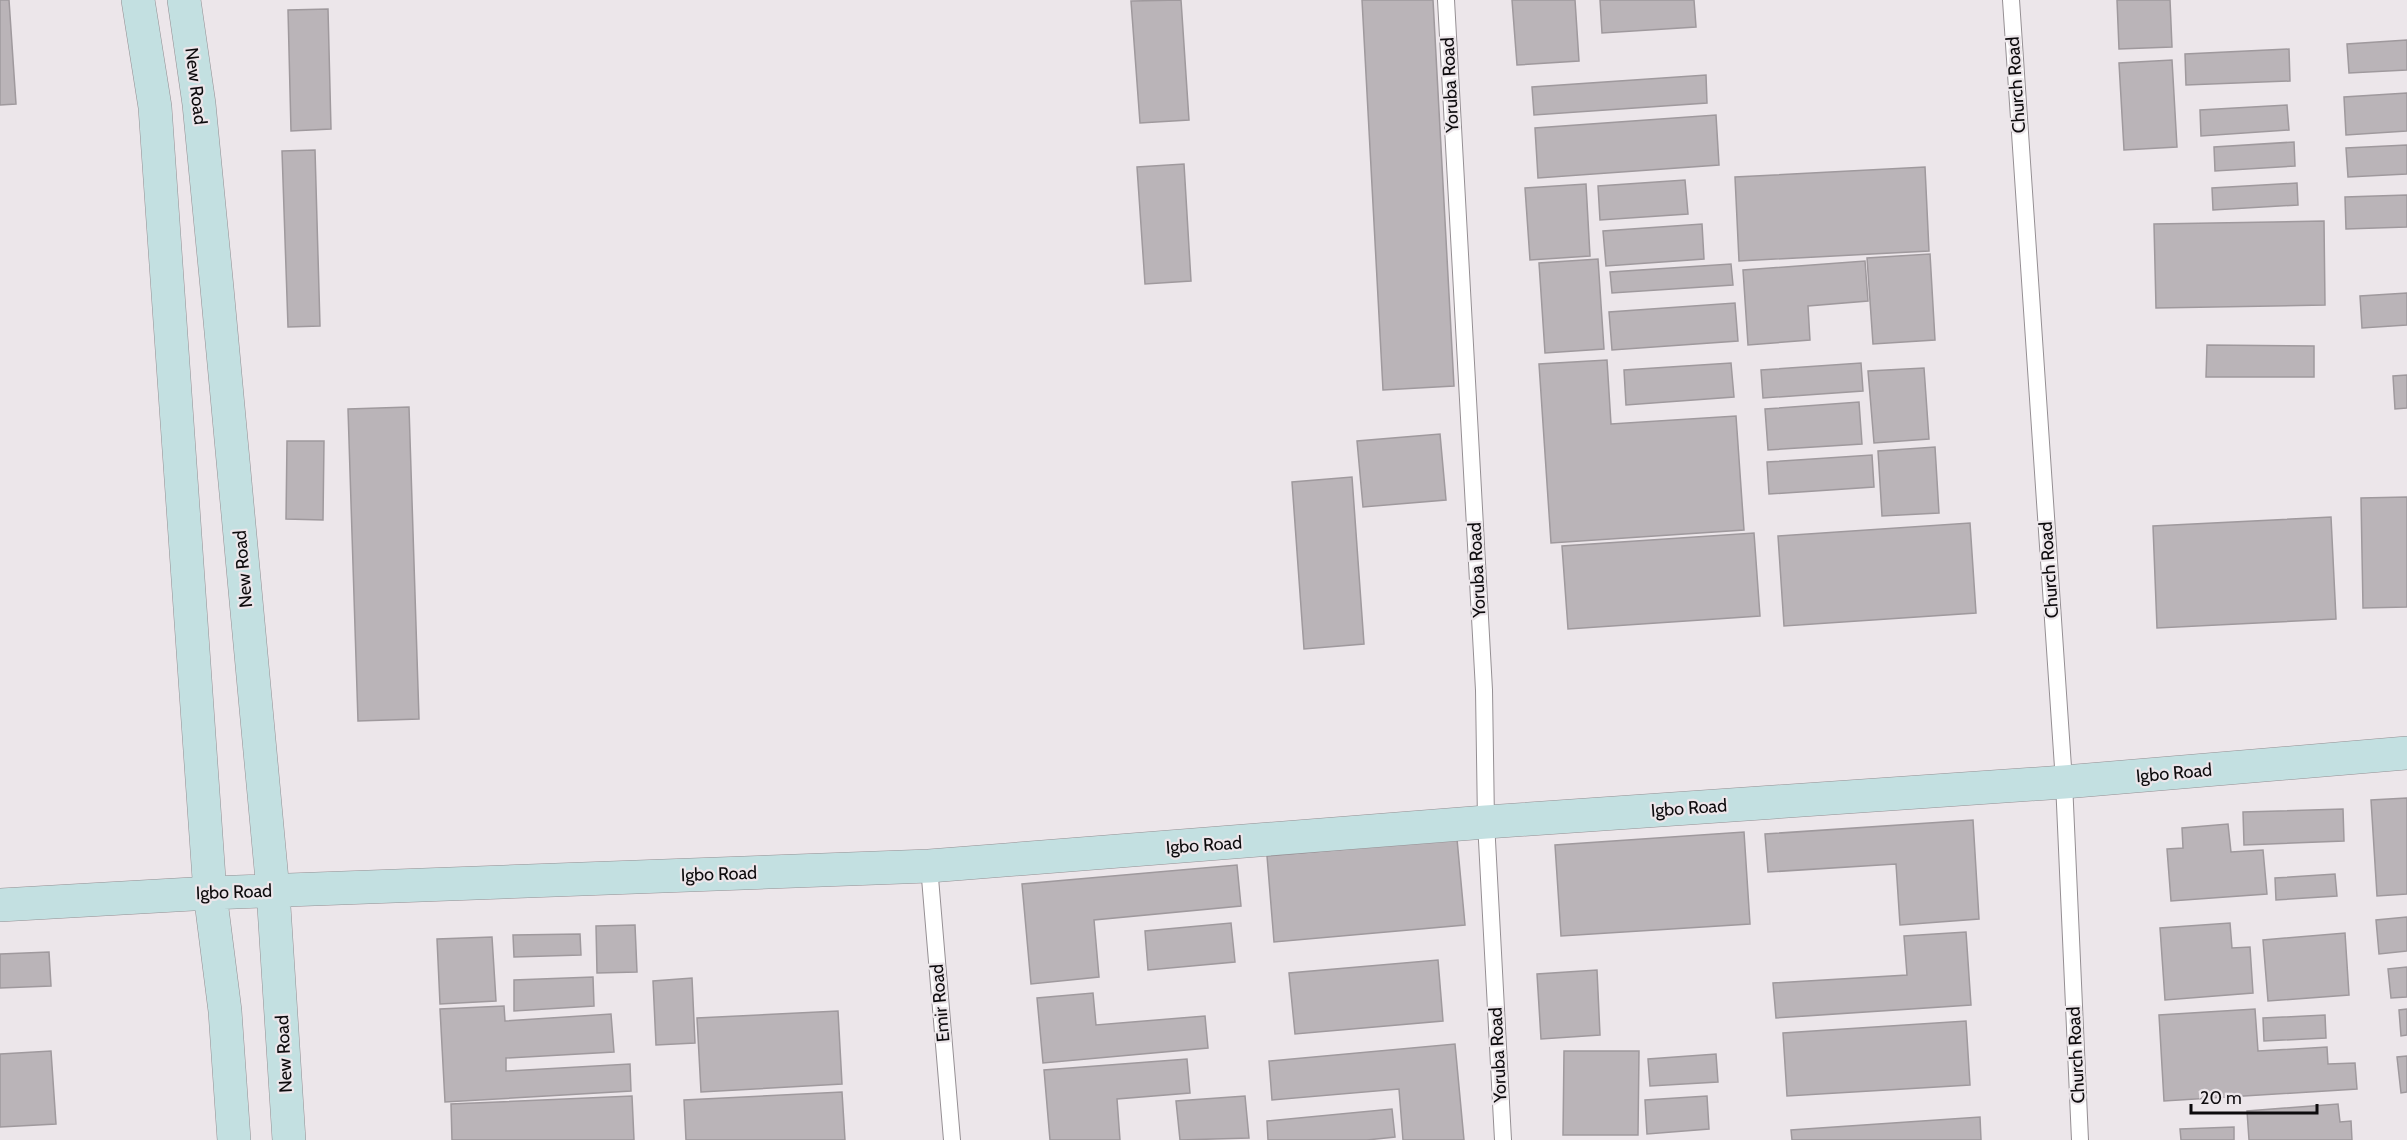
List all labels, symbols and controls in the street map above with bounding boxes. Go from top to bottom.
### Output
street label: Church Road [2002,36,2030,134]
street label: Yoruba Road [1437,37,1464,134]
street label: New Road [180,46,212,126]
street label: Church Road [2035,521,2063,619]
street label: Yoruba Road [1464,522,1491,619]
street label: New Road [229,529,257,609]
street label: Igbo Road [2135,759,2213,787]
street label: Igbo Road [1650,794,1728,822]
street label: Igbo Road [1165,831,1243,859]
street label: Igbo Road [680,862,758,886]
street label: Igbo Road [195,880,273,904]
street label: Emir Road [926,963,954,1043]
street label: Church Road [2062,1006,2090,1104]
street label: Yoruba Road [1485,1007,1512,1104]
street label: New Road [271,1015,297,1093]
scale bar [2191,1077,2317,1115]
text: 20 m [2200,1087,2242,1109]

